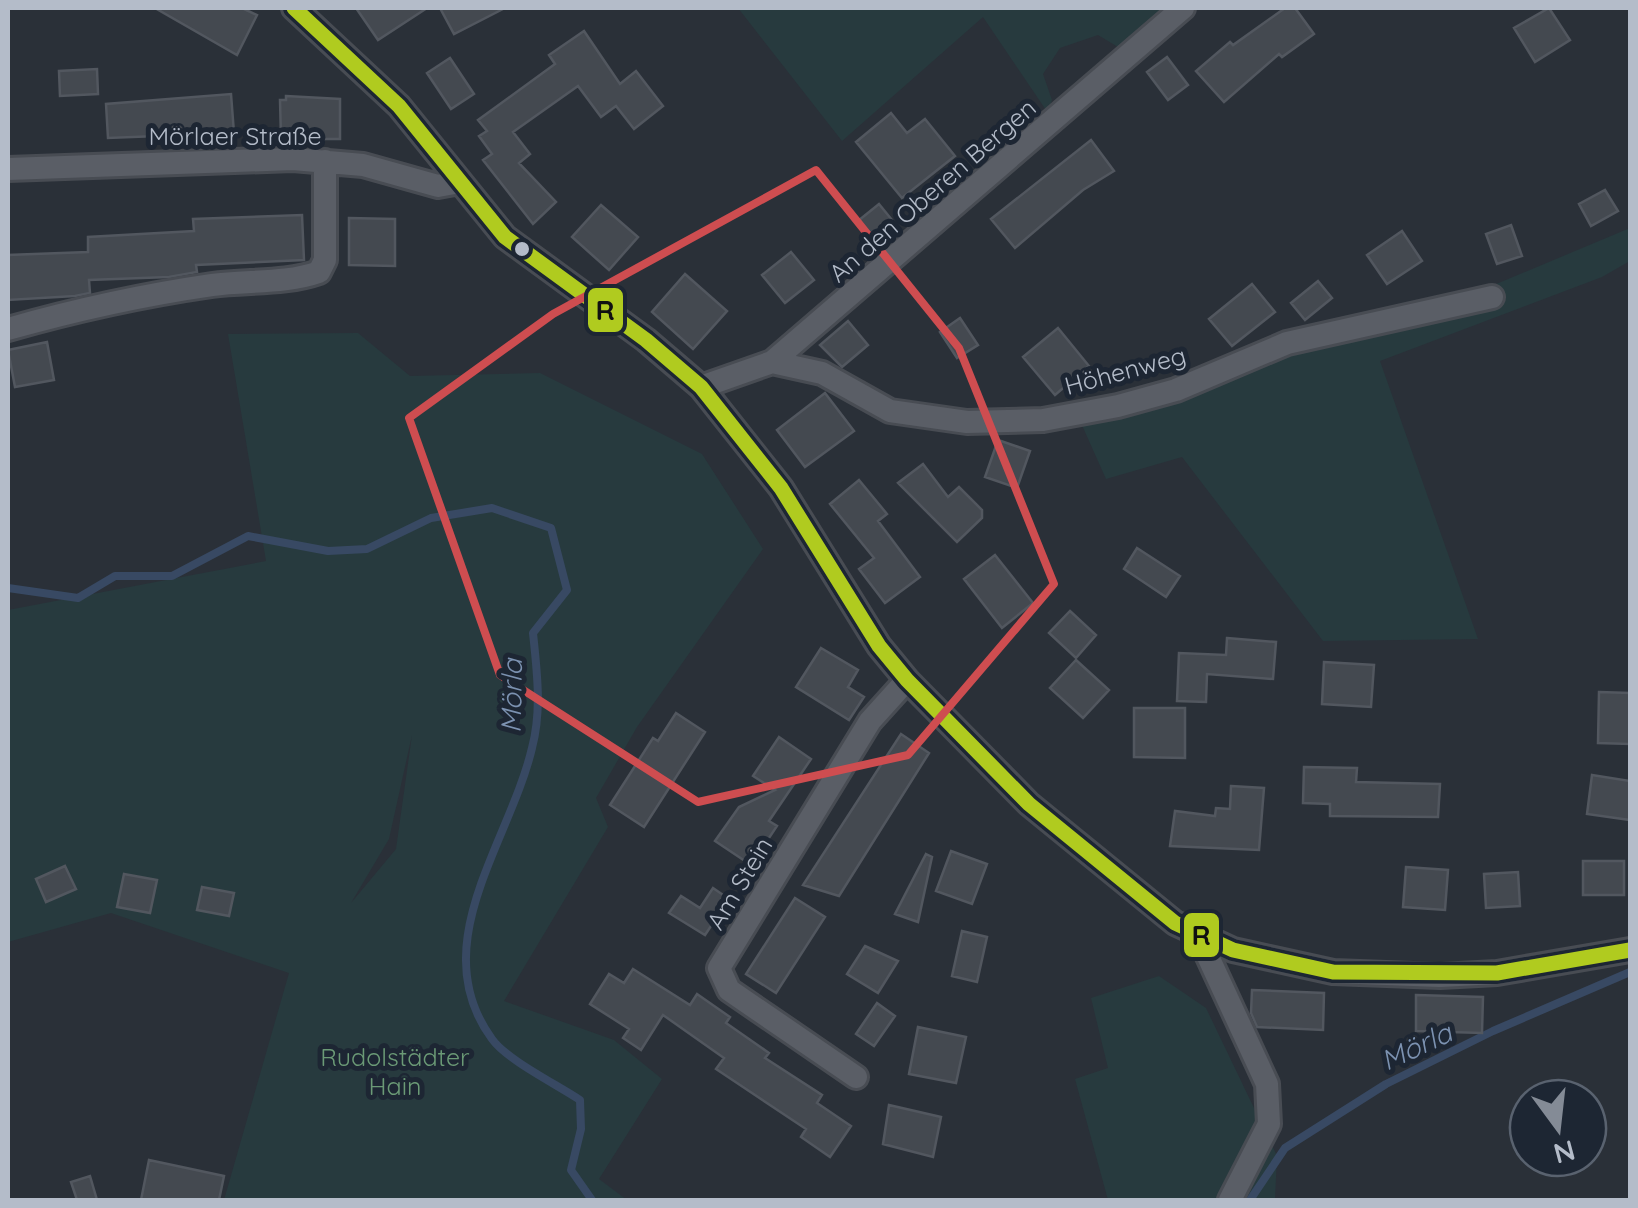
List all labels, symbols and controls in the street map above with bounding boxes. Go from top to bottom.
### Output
street label: An den Oberen Bergen [822,92,1042,288]
street label: Mörlaer Straße [148,120,322,151]
unlabelled marker [512,239,532,259]
line badge: R [586,286,625,334]
text: R [595,292,615,327]
street label: Höhenweg [1061,339,1189,401]
water label: Mörla [493,657,529,733]
street label: Am Stein [699,831,779,935]
line badge: R [1182,911,1221,959]
text: R [1191,917,1211,952]
water label: Mörla [1375,1014,1459,1078]
park label: Rudolstädter Hain [320,1041,470,1101]
north arrow [1508,1078,1608,1178]
text: N [1550,1133,1579,1172]

